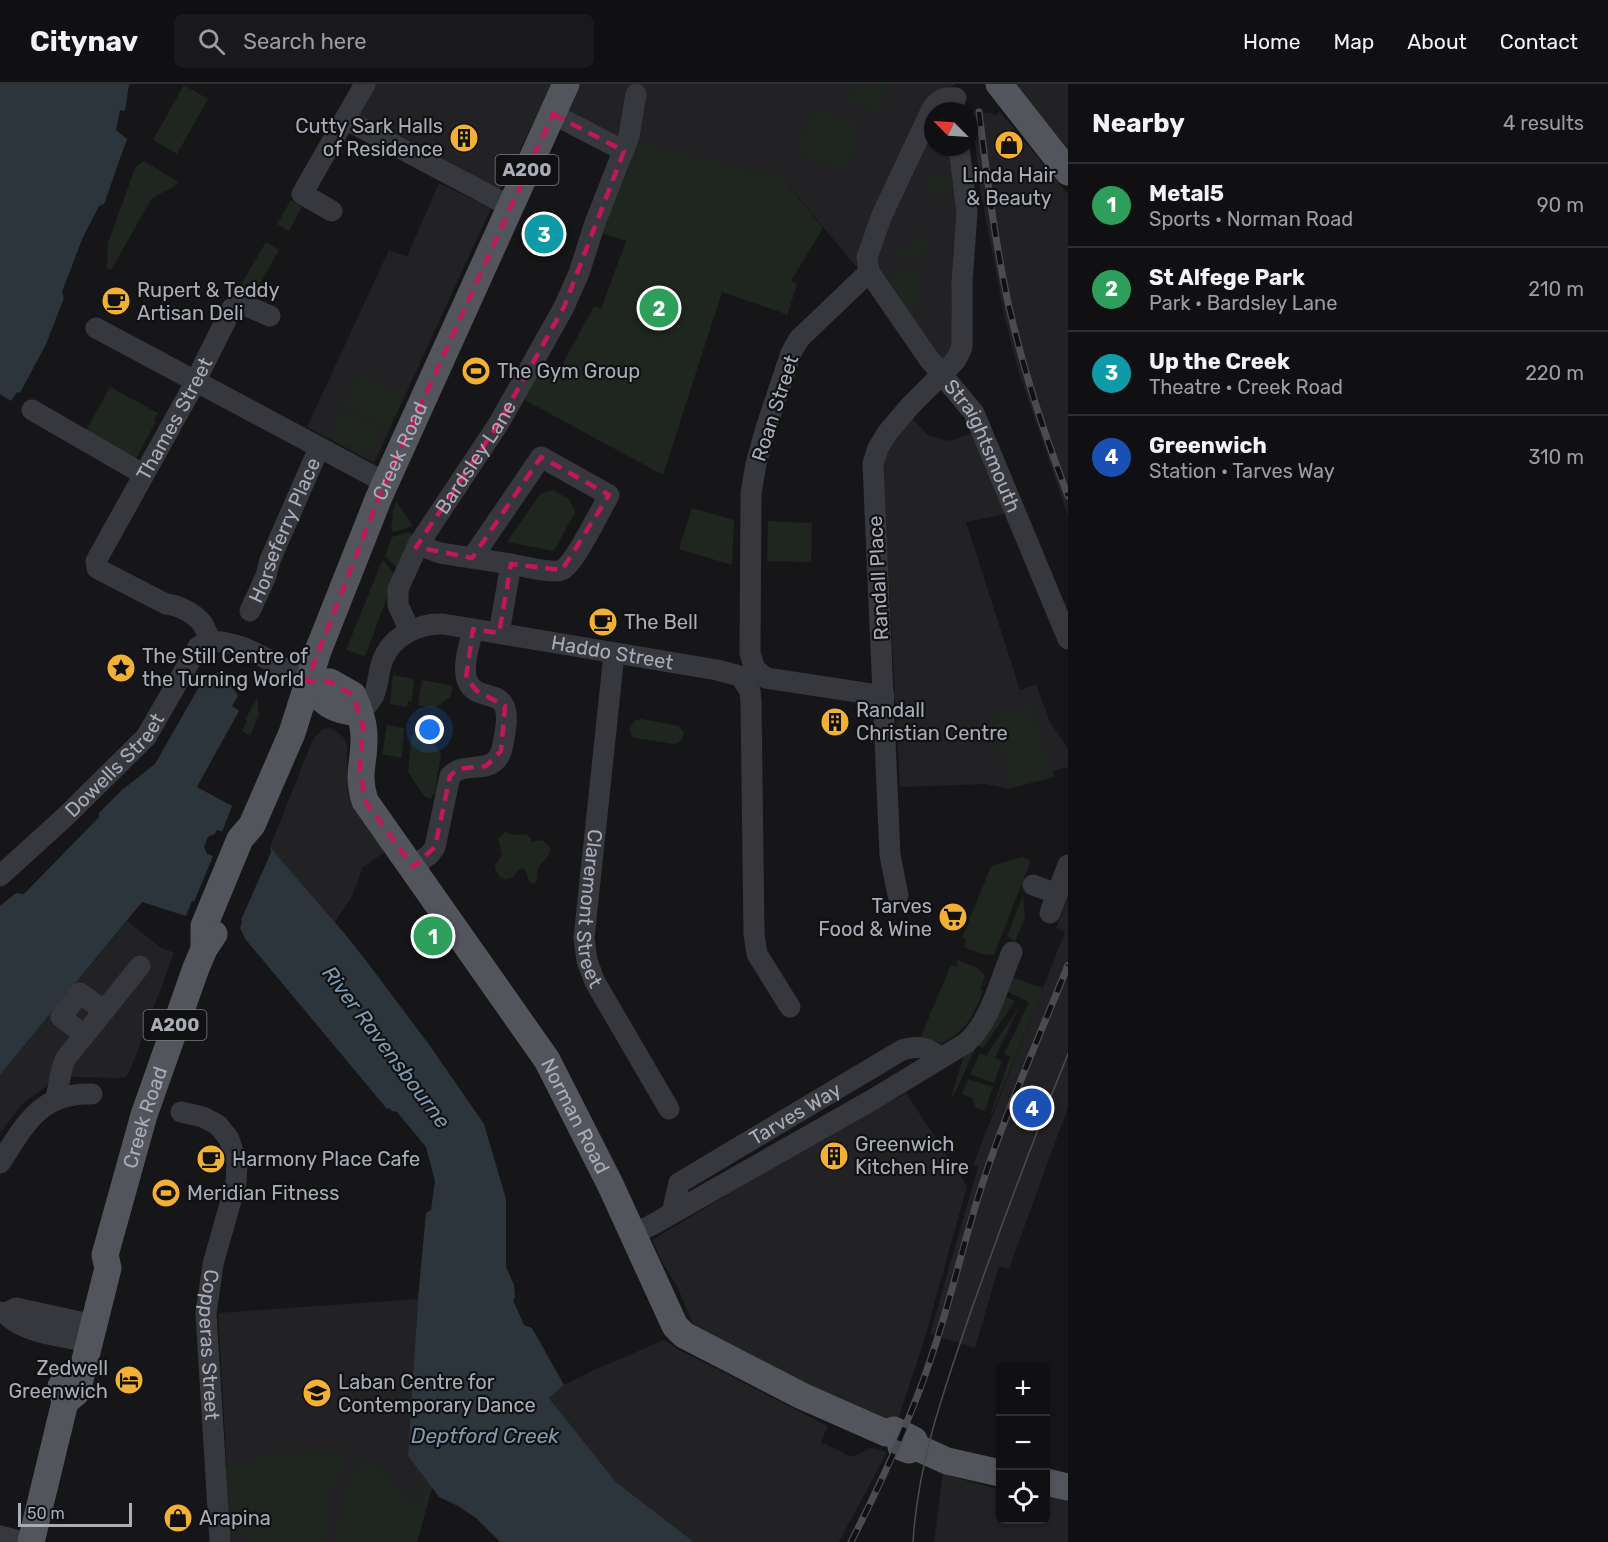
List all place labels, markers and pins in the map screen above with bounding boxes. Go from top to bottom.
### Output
place label: Cutty Sark Halls of Residence [295,114,443,161]
building icon: Cutty Sark Halls of Residence [448,122,480,154]
shop icon: Linda Hair & Beauty [993,129,1025,161]
place label: Linda Hair & Beauty [962,163,1056,210]
pin: 3 [524,212,564,256]
place label: Rupert & Teddy Artisan Deli [137,278,280,325]
cafe icon: Rupert & Teddy Artisan Deli [100,285,132,317]
pin: 2 [640,286,678,330]
sports icon: The Gym Group [460,355,492,387]
place label: The Gym Group [497,359,640,383]
cafe icon: The Bell [587,606,619,638]
place label: The Bell [624,610,698,634]
place label: The Still Centre of the Turning World [142,644,308,691]
place icon: The Still Centre of the Turning World [105,652,137,684]
place label: Randall Christian Centre [856,698,1008,745]
building icon: Randall Christian Centre [819,706,851,738]
place label: Tarves Food & Wine [818,894,932,941]
supermarket icon: Tarves Food & Wine [937,901,969,933]
pin: 1 [414,914,452,958]
pin: 4 [1012,1086,1052,1130]
place label: Greenwich Kitchen Hire [855,1132,969,1179]
building icon: Greenwich Kitchen Hire [818,1140,850,1172]
cafe icon: Harmony Place Cafe [195,1143,227,1175]
place label: Harmony Place Cafe [232,1147,420,1171]
sports icon: Meridian Fitness [150,1177,182,1209]
place label: Meridian Fitness [187,1181,339,1205]
place label: Zedwell Greenwich [8,1356,108,1403]
hotel icon: Zedwell Greenwich [113,1364,145,1396]
place label: Laban Centre for Contemporary Dance [338,1370,536,1417]
school or university icon: Laban Centre for Contemporary Dance [301,1377,333,1409]
shop icon: Arapina [162,1502,194,1534]
place label: Arapina [199,1506,271,1530]

